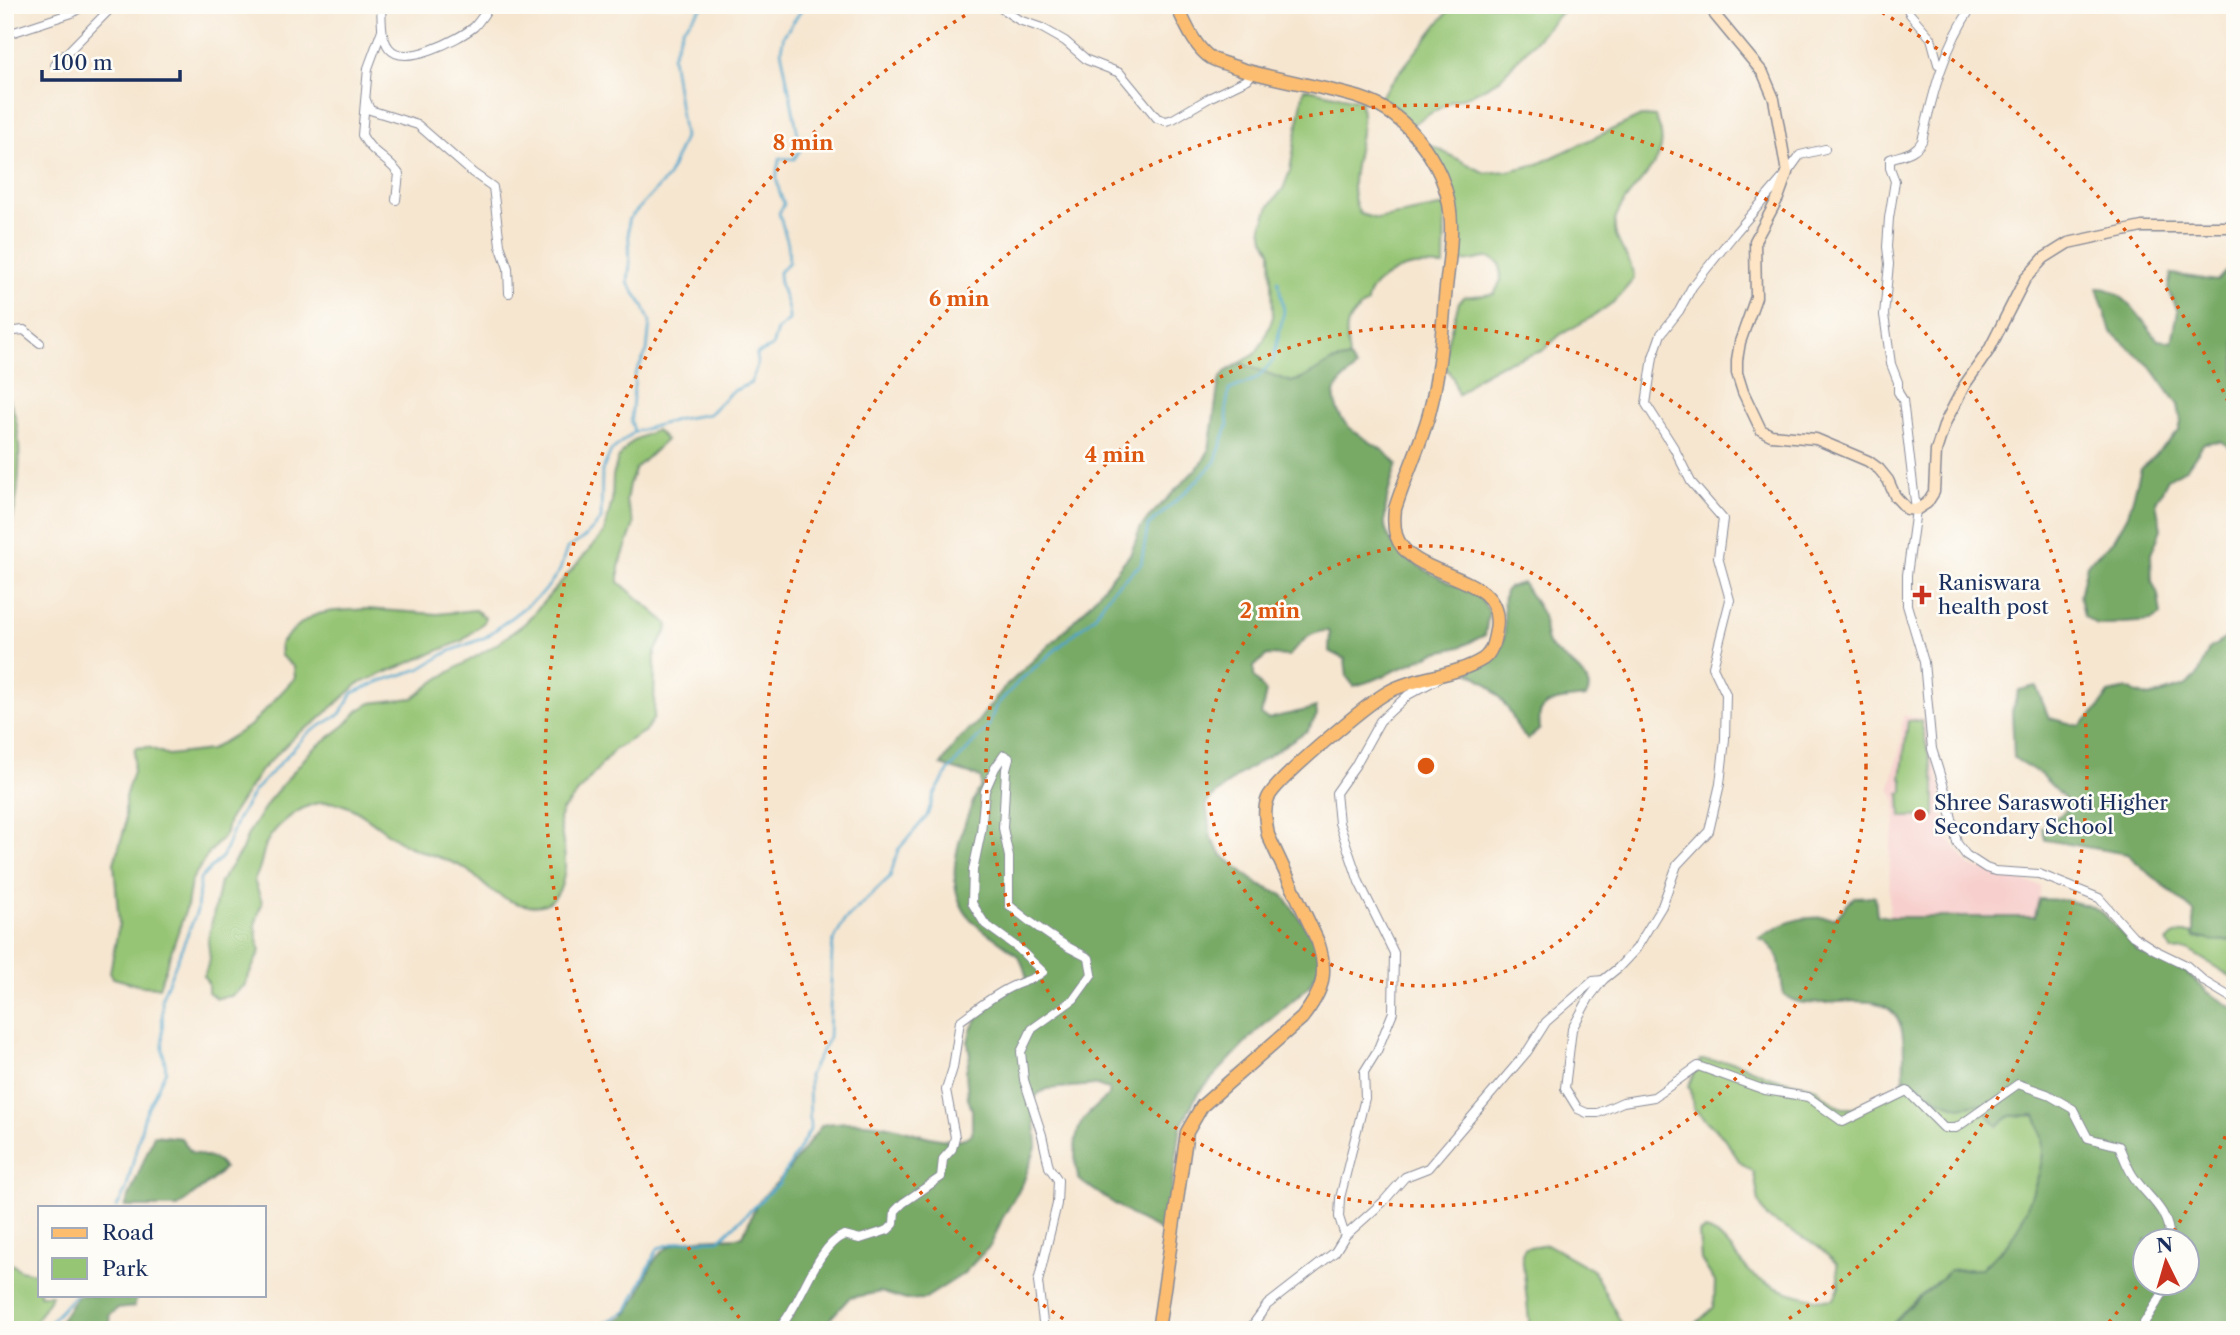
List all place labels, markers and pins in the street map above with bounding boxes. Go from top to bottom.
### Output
place label: Raniswara health post [1938,570,2049,619]
marker: Raniswara health post [1912,585,1932,605]
centre of rings [1414,754,1438,778]
place label: Shree Saraswoti Higher Secondary School [1934,790,2168,839]
marker: Shree Saraswoti Higher Secondary School [1912,807,1928,823]

